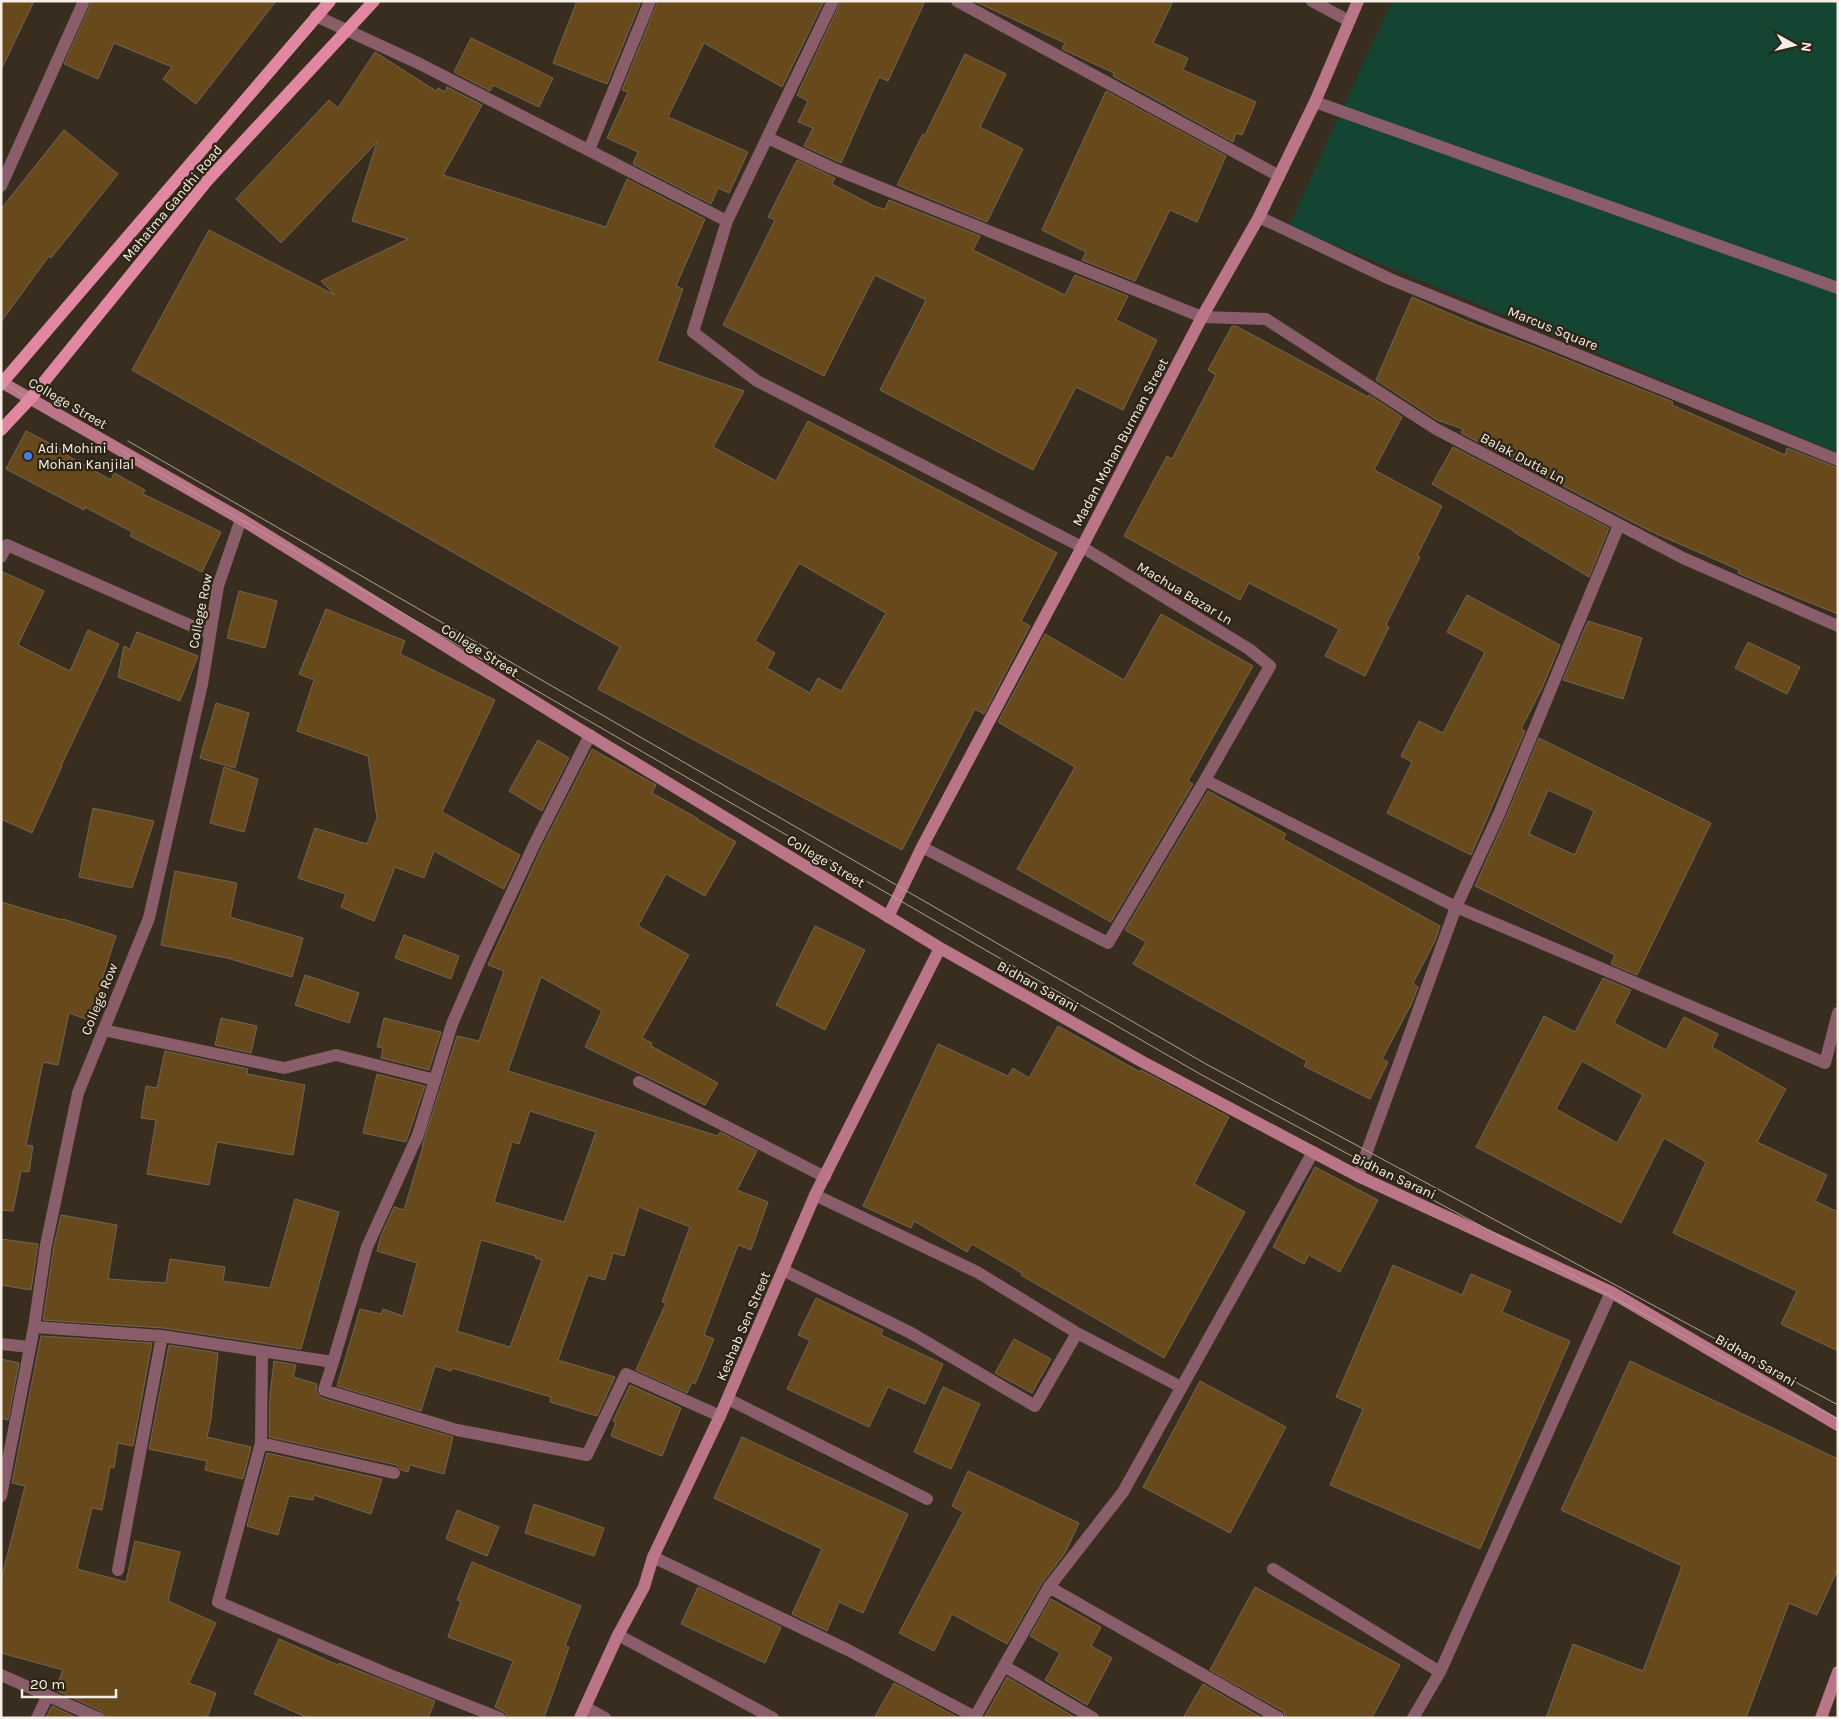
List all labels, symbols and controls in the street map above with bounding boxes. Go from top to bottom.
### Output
north arrow [1769,20,1819,70]
text: N [1797,41,1815,53]
street label: Mahatma Gandhi Road [119,142,226,265]
street label: Marcus Square [1505,303,1601,354]
street label: Madan Mohan Burman Street [1069,355,1172,529]
street label: College Street [25,374,110,433]
street label: Balak Dutta Ln [1477,429,1568,488]
place label: Adi Mohini Mohan Kanjilal [38,440,134,473]
marker: Adi Mohini Mohan Kanjilal [22,450,34,462]
street label: Machua Bazar Ln [1134,558,1236,629]
street label: College Row [185,572,216,650]
street label: College Street [438,620,522,681]
street label: College Street [784,831,868,891]
street label: Bidhan Sarani [994,957,1082,1016]
street label: College Row [77,961,122,1038]
street label: Bidhan Sarani [1349,1150,1438,1203]
street label: Keshab Sen Street [713,1269,774,1383]
street label: Bidhan Sarani [1712,1330,1799,1390]
scale bar [22,1666,116,1698]
text: 20 m [30,1675,65,1693]

